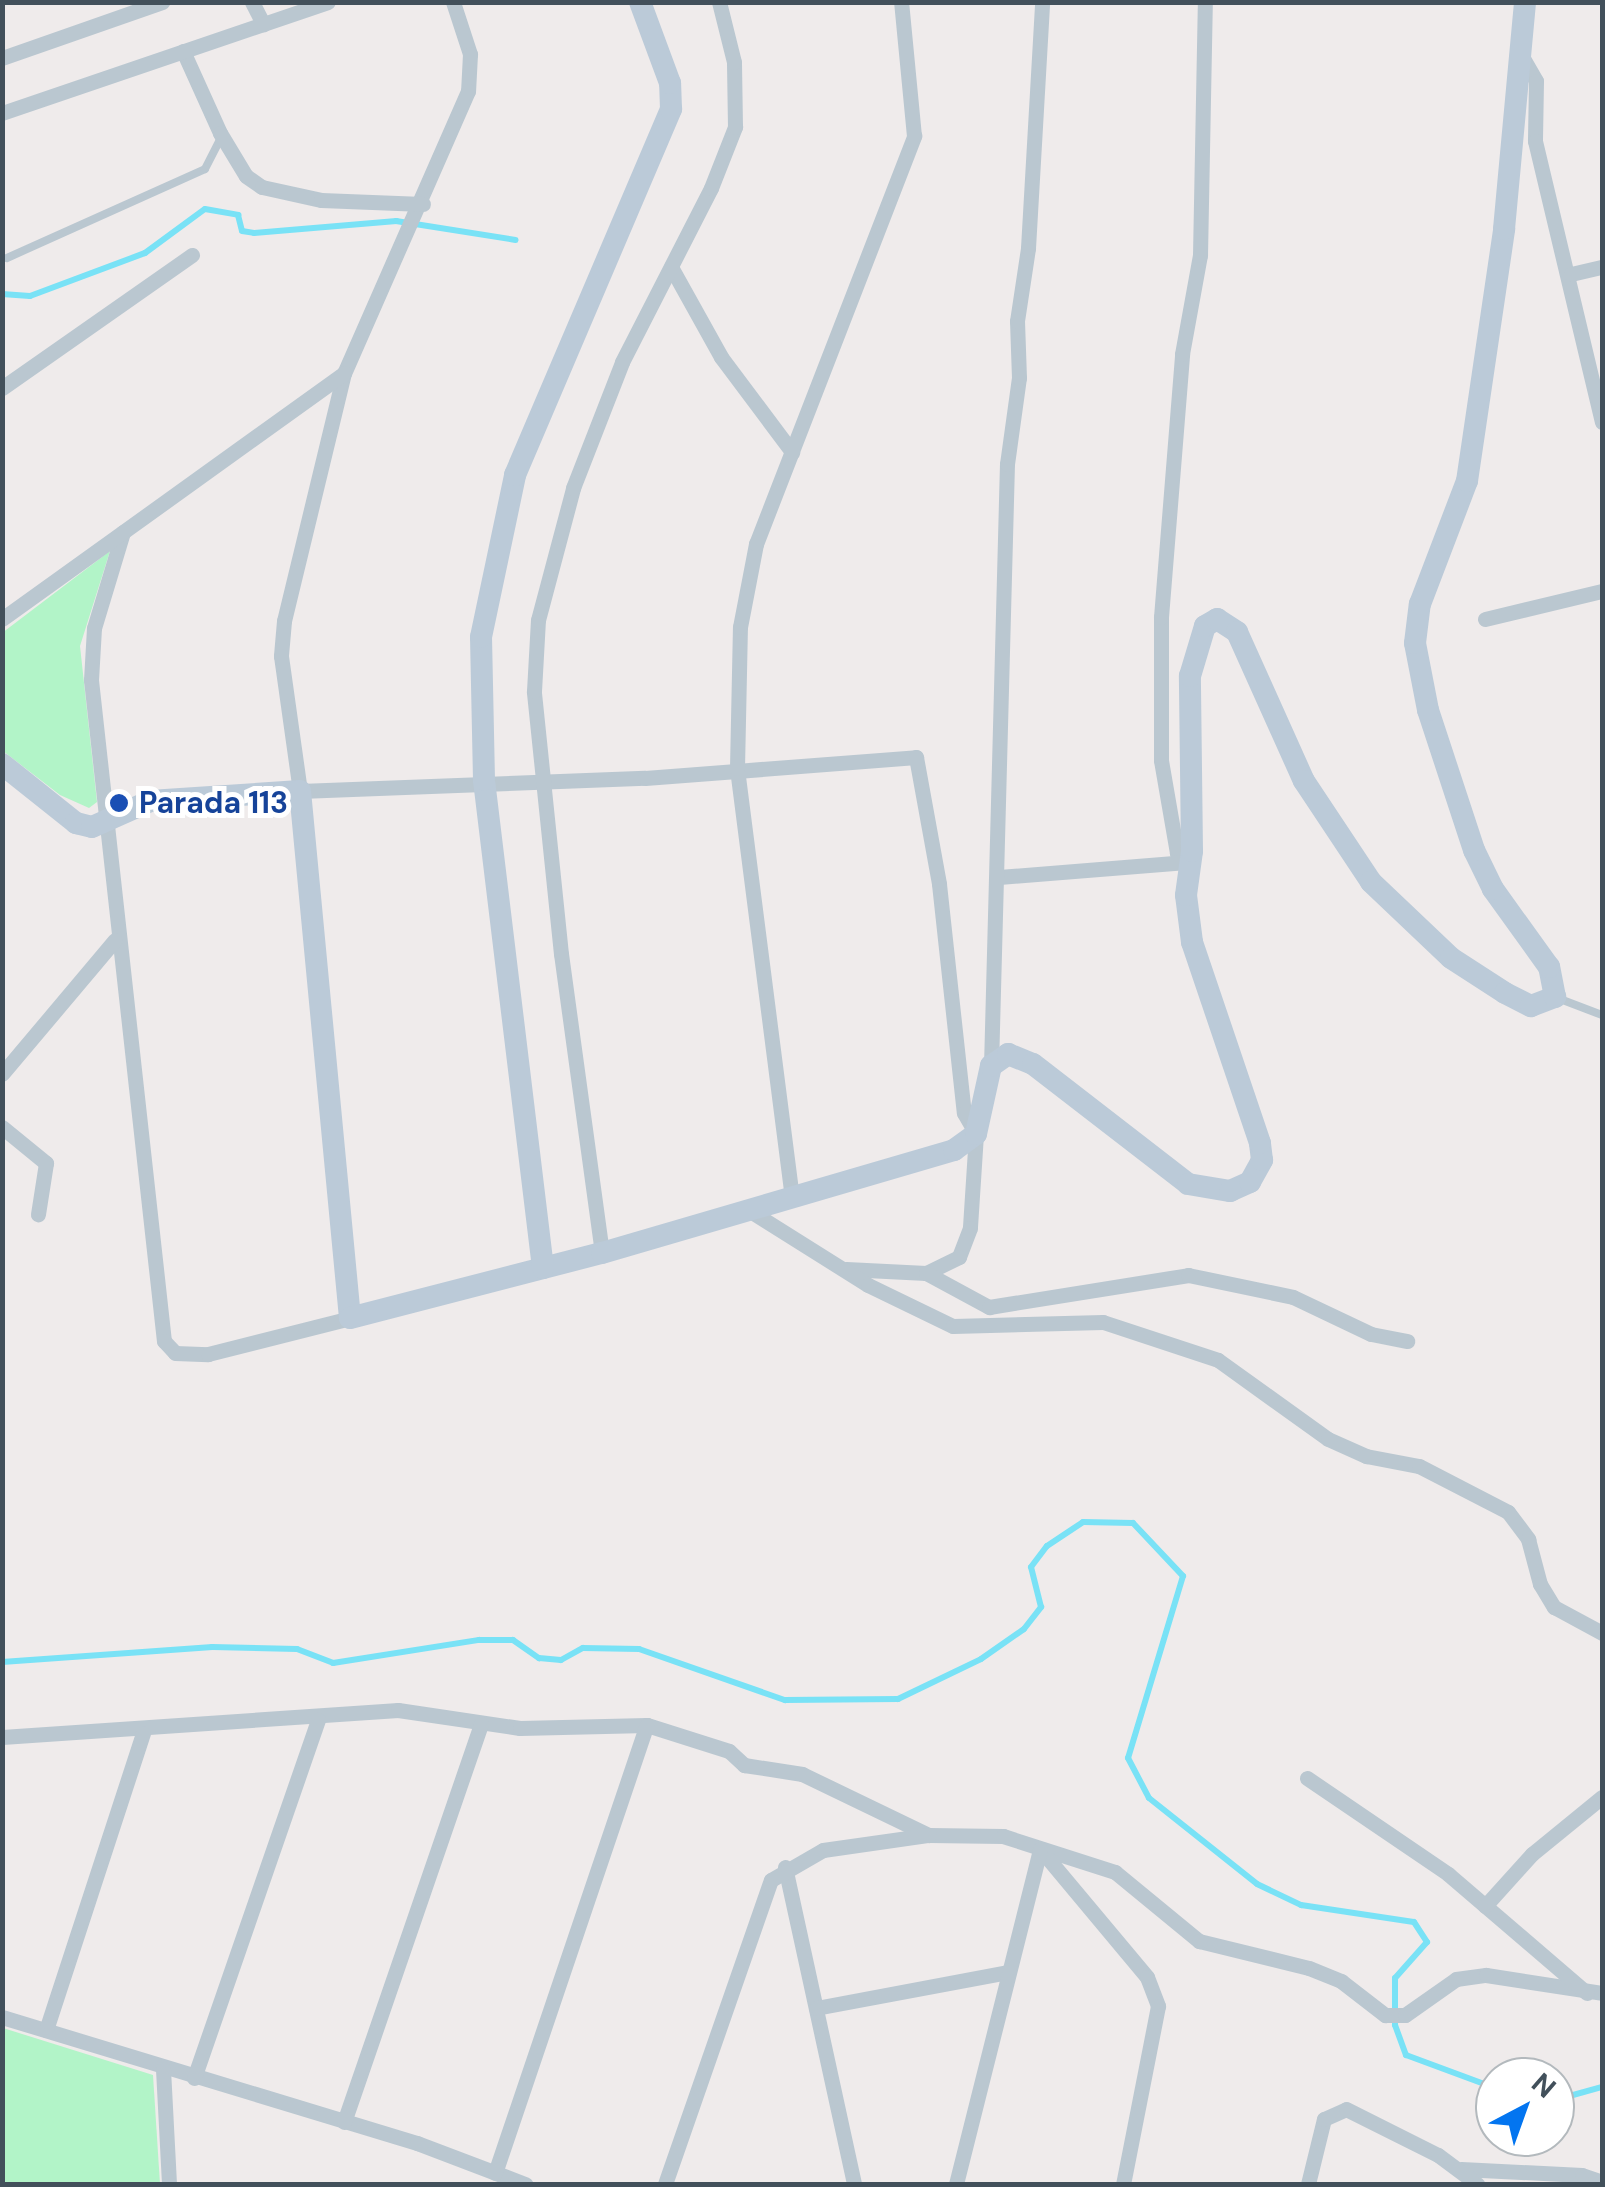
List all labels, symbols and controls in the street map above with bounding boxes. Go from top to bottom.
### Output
place label: Parada 113 [139,785,288,821]
marker: Parada 113 [108,792,130,814]
north arrow [1475,2057,1575,2157]
text: N [1524,2065,1564,2106]

